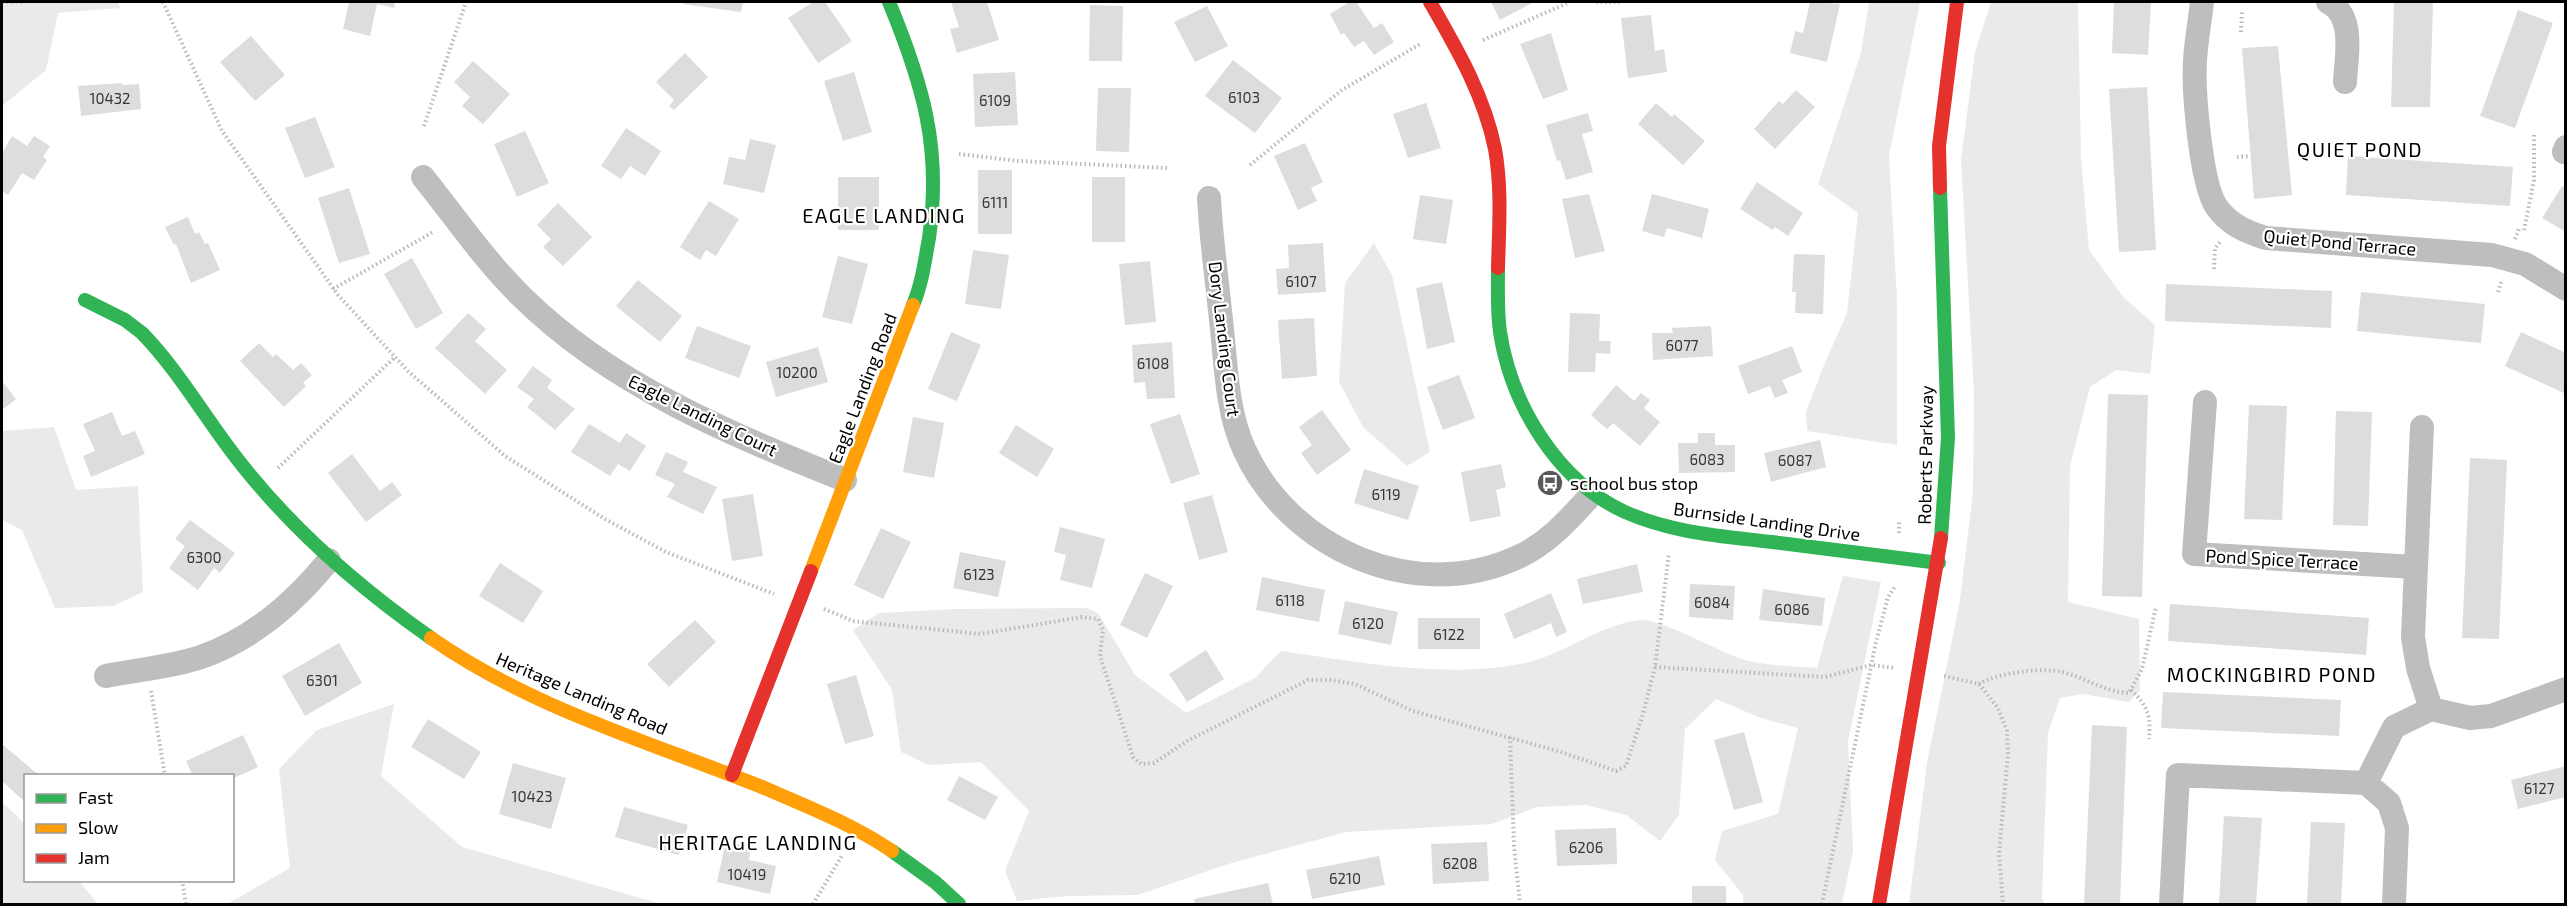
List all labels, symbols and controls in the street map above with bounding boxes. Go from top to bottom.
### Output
house number: 6103 [1228,88,1260,106]
house number: 10432 [89,89,131,107]
house number: 6109 [979,91,1011,109]
district label: QUIET POND [2297,137,2423,161]
house number: 6111 [982,193,1008,211]
district label: EAGLE LANDING [802,203,966,227]
street label: Quiet Pond Terrace [2263,224,2417,260]
street label: Dory Landing Court [1205,260,1245,418]
house number: 6107 [1285,272,1317,290]
street label: Eagle Landing Road [823,310,901,466]
house number: 6077 [1666,336,1699,354]
house number: 6108 [1137,354,1169,372]
house number: 10200 [776,363,818,381]
street label: Eagle Landing Court [625,369,781,461]
street label: Roberts Parkway [1913,385,1937,525]
house number: 6083 [1689,450,1725,468]
house number: 6087 [1778,451,1813,469]
bus stop icon: school bus stop [1535,468,1565,498]
place label: school bus stop [1570,472,1698,494]
house number: 6119 [1371,485,1401,503]
street label: Burnside Landing Drive [1672,497,1862,545]
street label: Pond Spice Terrace [2205,544,2359,574]
house number: 6300 [186,548,222,566]
house number: 6123 [963,565,995,583]
house number: 6118 [1275,591,1305,609]
house number: 6084 [1694,593,1730,611]
house number: 6086 [1774,600,1810,618]
house number: 6120 [1352,614,1384,632]
house number: 6122 [1433,625,1465,643]
street label: Heritage Landing Road [493,647,671,739]
district label: MOCKINGBIRD POND [2167,662,2377,686]
house number: 6301 [306,671,338,689]
legend [24,774,234,882]
house number: 6127 [2524,779,2555,797]
text: Fast [78,786,113,808]
house number: 10423 [511,787,553,805]
text: Slow [78,816,119,838]
district label: HERITAGE LANDING [658,830,858,854]
house number: 6206 [1569,838,1603,856]
text: Jam [78,846,110,868]
house number: 6208 [1442,854,1478,872]
house number: 10419 [728,865,766,883]
house number: 6210 [1329,869,1361,887]

